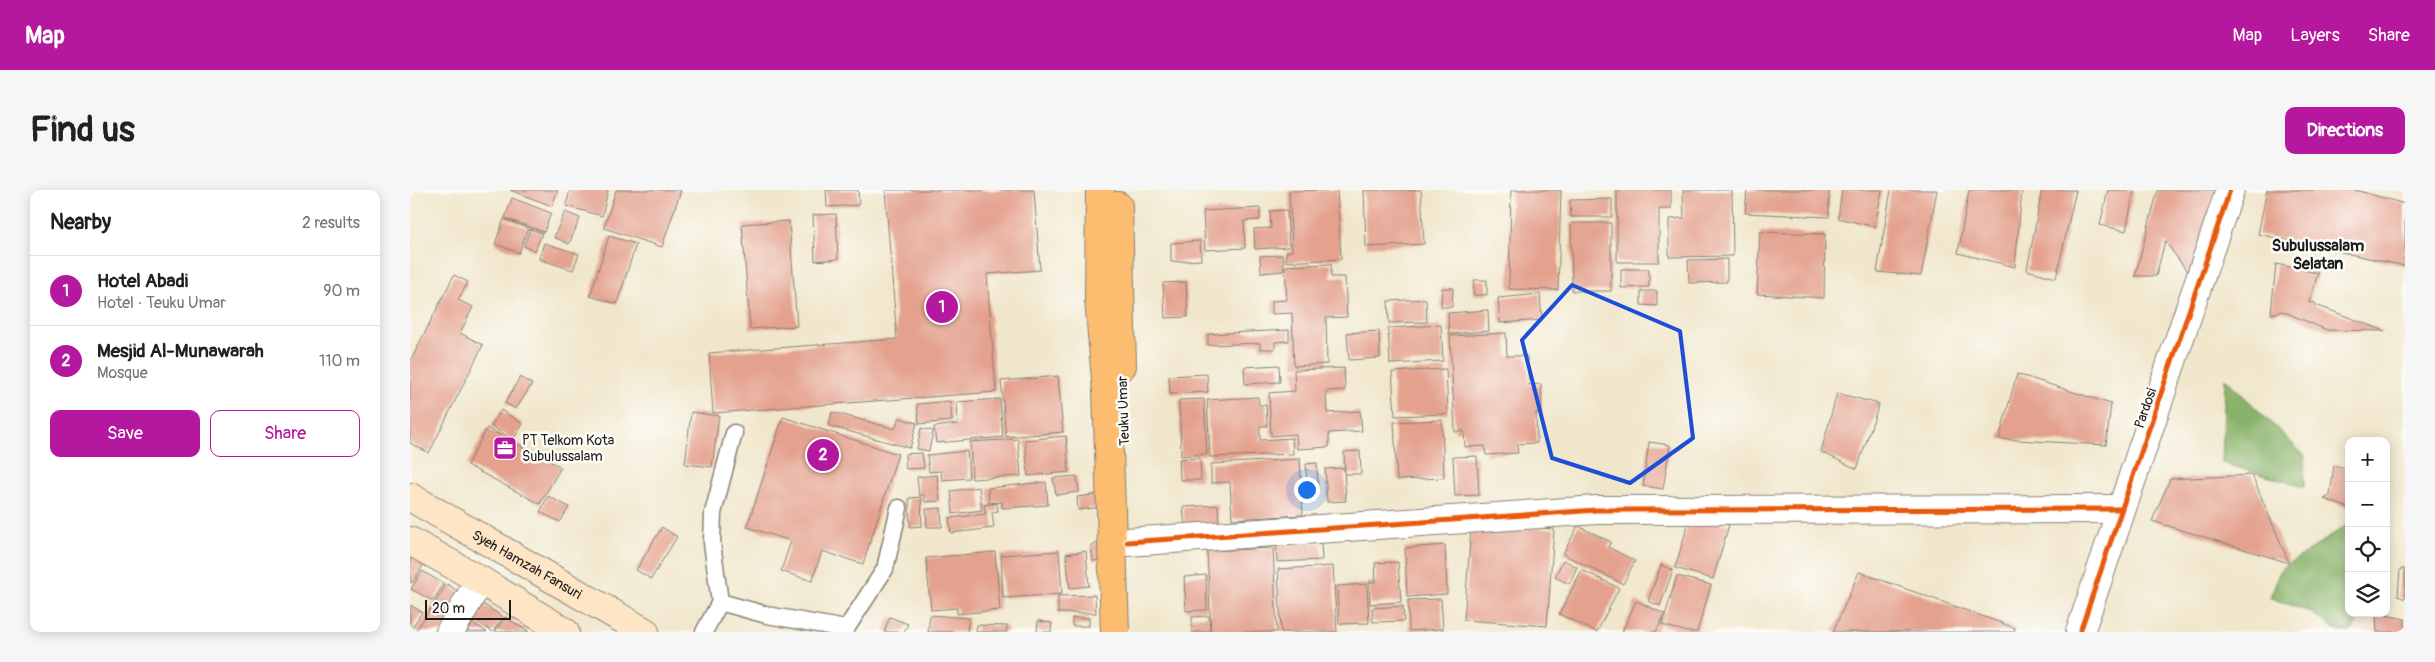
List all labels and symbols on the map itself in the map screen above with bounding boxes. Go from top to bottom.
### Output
district label: Subulussalam Selatan [2272,236,2364,274]
pin: 1 [926,288,958,326]
street label: Teuku Umar [1114,376,1133,446]
street label: Pardosi [2131,385,2160,430]
place label: PT Telkom Kota Subulussalam [522,432,614,465]
office icon: PT Telkom Kota Subulussalam [492,435,518,461]
pin: 2 [807,436,839,474]
your location [1294,477,1320,503]
street label: Syeh Hamzah Fansuri [469,527,585,603]
scale bar [425,597,511,620]

